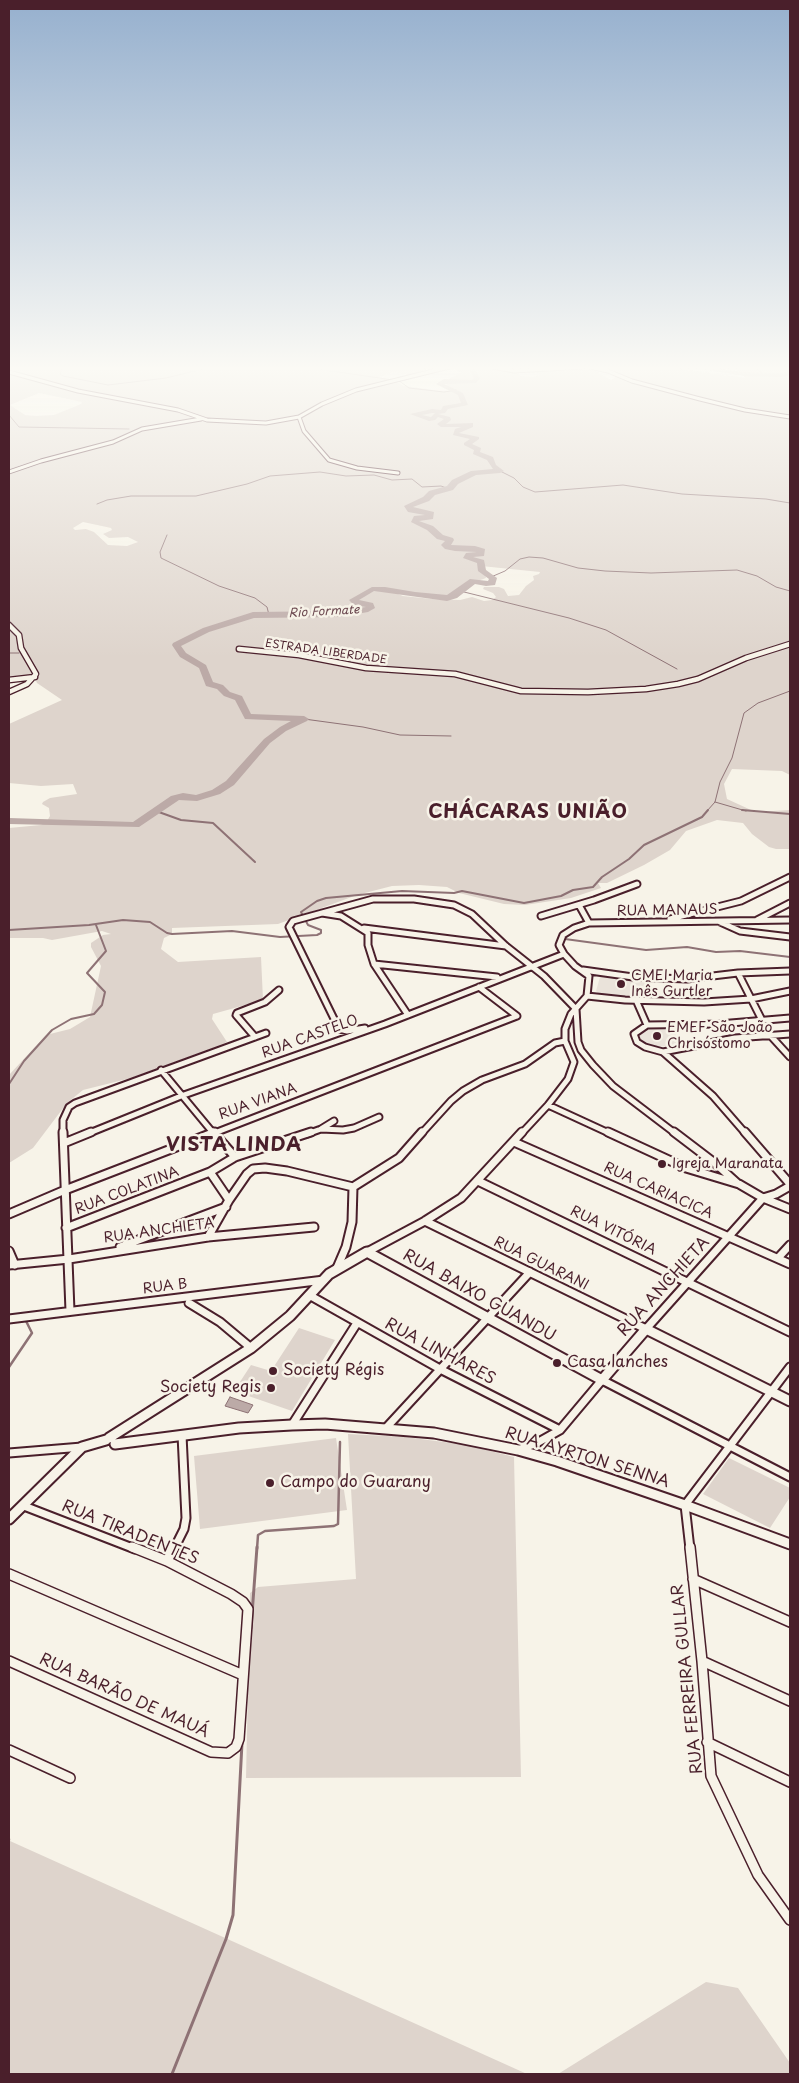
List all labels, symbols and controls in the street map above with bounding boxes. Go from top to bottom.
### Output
water label: Rio Formate [288,603,360,621]
street label: ESTRADA LIBERDADE [264,637,388,667]
district label: CHÁCARAS UNIÃO [427,802,629,824]
street label: RUA MANAUS [616,902,718,920]
place label: CMEI Maria Inês Gurtler [631,968,713,1000]
marker: CMEI Maria Inês Gurtler [615,978,627,990]
street label: RUA CASTELO [260,1012,360,1062]
place label: EMEF São João Chrisóstomo [667,1020,772,1052]
marker: EMEF São João Chrisóstomo [651,1030,663,1042]
street label: RUA VIANA [217,1080,299,1124]
district label: VISTA LINDA [166,1135,302,1157]
place label: Igreja Maranata [672,1156,783,1172]
marker: Igreja Maranata [656,1158,668,1170]
street label: RUA CARIACICA [601,1159,715,1223]
street label: RUA COLATINA [72,1163,182,1219]
street label: RUA VITÓRIA [567,1203,659,1259]
street label: RUA ANCHIETA [103,1215,215,1247]
street label: RUA ANCHIETA [614,1233,714,1341]
street label: RUA GUARANI [491,1234,591,1294]
street label: RUA BAIXO GUANDU [399,1246,559,1346]
street label: RUA B [142,1276,188,1298]
street label: RUA LINHARES [381,1315,499,1389]
place label: Casa lanches [567,1353,668,1373]
marker: Casa lanches [551,1357,563,1369]
place label: Society Régis [283,1361,384,1381]
marker: Society Régis [267,1365,279,1377]
place label: Society Regis [160,1378,261,1398]
marker: Society Regis [265,1382,277,1394]
street label: RUA AYRTON SENNA [502,1424,672,1492]
place label: Campo do Guarany [280,1473,431,1493]
marker: Campo do Guarany [264,1477,276,1489]
street label: RUA TIRADENTES [59,1497,201,1569]
street label: RUA FERREIRA GULLAR [668,1583,708,1775]
street label: RUA BARÃO DE MAUÁ [36,1650,212,1742]

